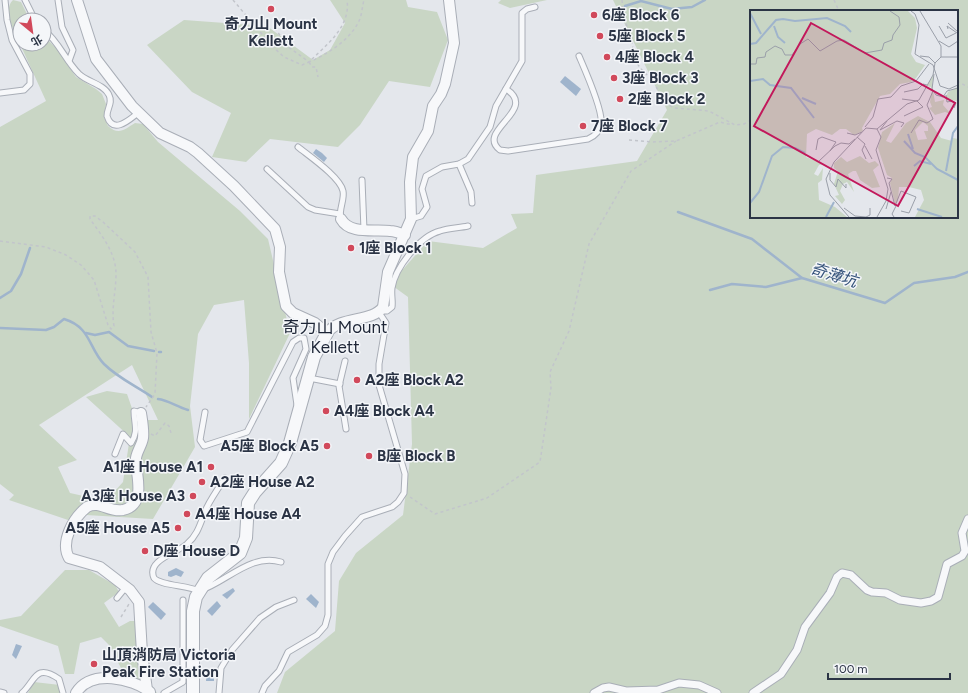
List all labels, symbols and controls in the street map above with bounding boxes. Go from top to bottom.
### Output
marker: 奇力山 Mount Kellett [266,4,276,14]
place label: 6座 Block 6 [602,6,680,24]
marker: 6座 Block 6 [589,10,599,20]
inset map [750,10,958,218]
north arrow [12,12,52,52]
place label: 奇力山 Mount Kellett [224,15,318,50]
place label: 5座 Block 5 [608,27,686,45]
marker: 5座 Block 5 [595,31,605,41]
text: 北 [29,32,45,49]
place label: 4座 Block 4 [615,48,694,66]
marker: 4座 Block 4 [602,52,612,62]
place label: 3座 Block 3 [622,69,699,87]
marker: 3座 Block 3 [609,73,619,83]
place label: 2座 Block 2 [628,90,706,108]
marker: 2座 Block 2 [615,94,625,104]
place label: 7座 Block 7 [591,117,668,135]
marker: 7座 Block 7 [578,121,588,131]
place label: 1座 Block 1 [359,239,432,257]
marker: 1座 Block 1 [346,243,356,253]
water label: 奇薄坑 [808,259,862,292]
district label: 奇力山 Mount Kellett [283,317,387,357]
place label: A2座 Block A2 [365,371,464,389]
marker: A2座 Block A2 [352,375,362,385]
place label: A4座 Block A4 [334,402,435,420]
marker: A4座 Block A4 [321,406,331,416]
place label: A5座 Block A5 [220,437,319,455]
marker: A5座 Block A5 [322,441,332,451]
place label: B座 Block B [377,447,455,465]
marker: B座 Block B [364,451,374,461]
place label: A1座 House A1 [103,458,203,476]
marker: A1座 House A1 [206,462,216,472]
place label: A2座 House A2 [210,473,315,491]
marker: A2座 House A2 [197,477,207,487]
place label: A3座 House A3 [81,487,185,505]
marker: A3座 House A3 [188,491,198,501]
place label: A4座 House A4 [195,505,302,523]
marker: A4座 House A4 [182,509,192,519]
place label: A5座 House A5 [65,519,170,537]
marker: A5座 House A5 [173,523,183,533]
place label: D座 House D [153,542,240,560]
marker: D座 House D [140,546,150,556]
place label: 山頂消防局 Victoria Peak Fire Station [102,646,236,681]
scale bar [828,655,950,681]
marker: 山頂消防局 Victoria Peak Fire Station [89,659,99,669]
text: 100 m [834,662,868,676]

